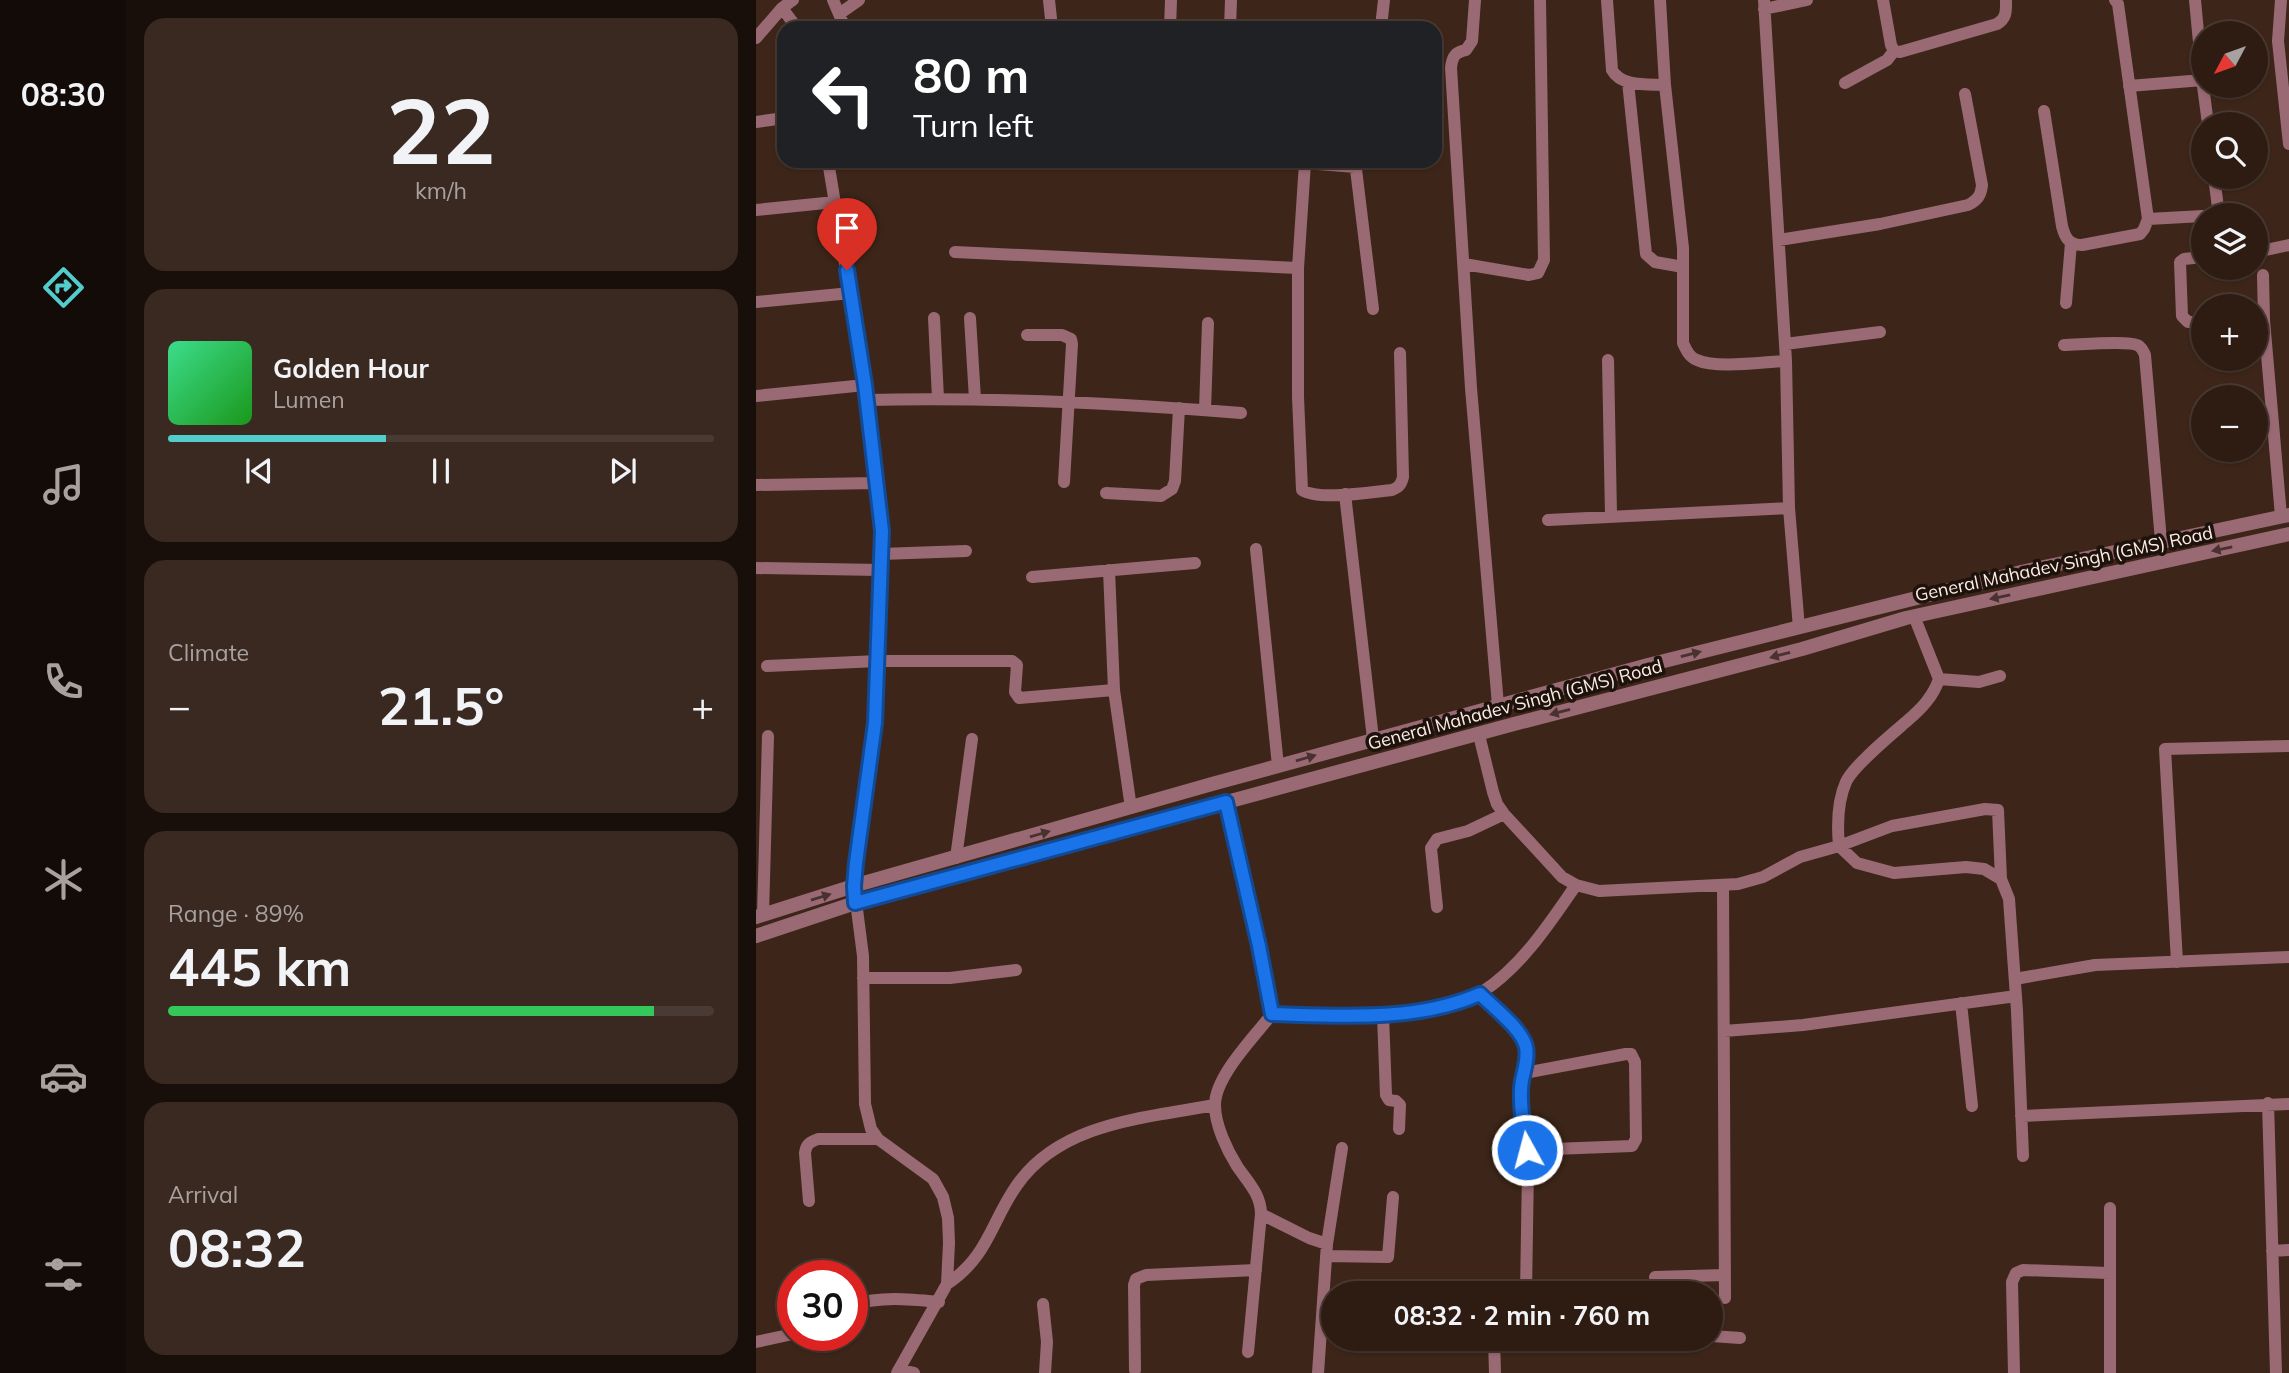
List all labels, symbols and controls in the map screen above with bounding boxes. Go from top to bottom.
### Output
north arrow [2191,21,2268,98]
map controls [2191,21,2268,462]
text: 80 m [913,44,1029,105]
icon: left [798,49,889,140]
text: 22 [386,73,496,187]
text: 08:30 [21,74,105,114]
text: Turn left [913,105,1033,145]
button: search [2191,112,2268,189]
text: km/h [415,176,467,205]
pin [817,198,877,270]
button: layers [2191,203,2268,280]
icon: arrive [828,209,866,247]
icon: directions [39,263,88,312]
button: + [2191,294,2268,371]
text: Golden Hour [273,352,429,385]
text: Lumen [273,385,345,414]
button: − [2191,385,2268,462]
icon: previous [240,452,278,490]
icon: pause [422,452,460,490]
icon: next [604,452,642,490]
icon: music [39,460,88,509]
street label: General Mahadev Singh (GMS) Road [1913,521,2215,606]
one-way arrow [2211,543,2233,554]
one-way arrow [1989,592,2011,603]
text: Climate [168,638,249,667]
one-way arrow [1680,648,1702,659]
one-way arrow [1769,650,1790,660]
street label: General Mahadev Singh (GMS) Road [1365,654,1665,755]
icon: phone [39,657,88,706]
text: 21.5° [378,673,504,738]
text: − [168,682,191,730]
text: + [691,682,714,730]
one-way arrow [1549,707,1571,718]
one-way arrow [1295,752,1317,763]
one-way arrow [1029,828,1051,839]
icon: climate [39,855,88,904]
one-way arrow [811,891,832,901]
text: Range · 89% [168,899,304,928]
text: 445 km [168,934,351,999]
icon: car [39,1052,88,1101]
position arrow [1490,1113,1564,1187]
text: Arrival [168,1180,238,1209]
text: 08:32 [168,1215,306,1280]
icon: filters [39,1250,88,1299]
speed limit sign: 30 [777,1260,868,1351]
text: 08:32 · 2 min · 760 m [1394,1299,1650,1332]

